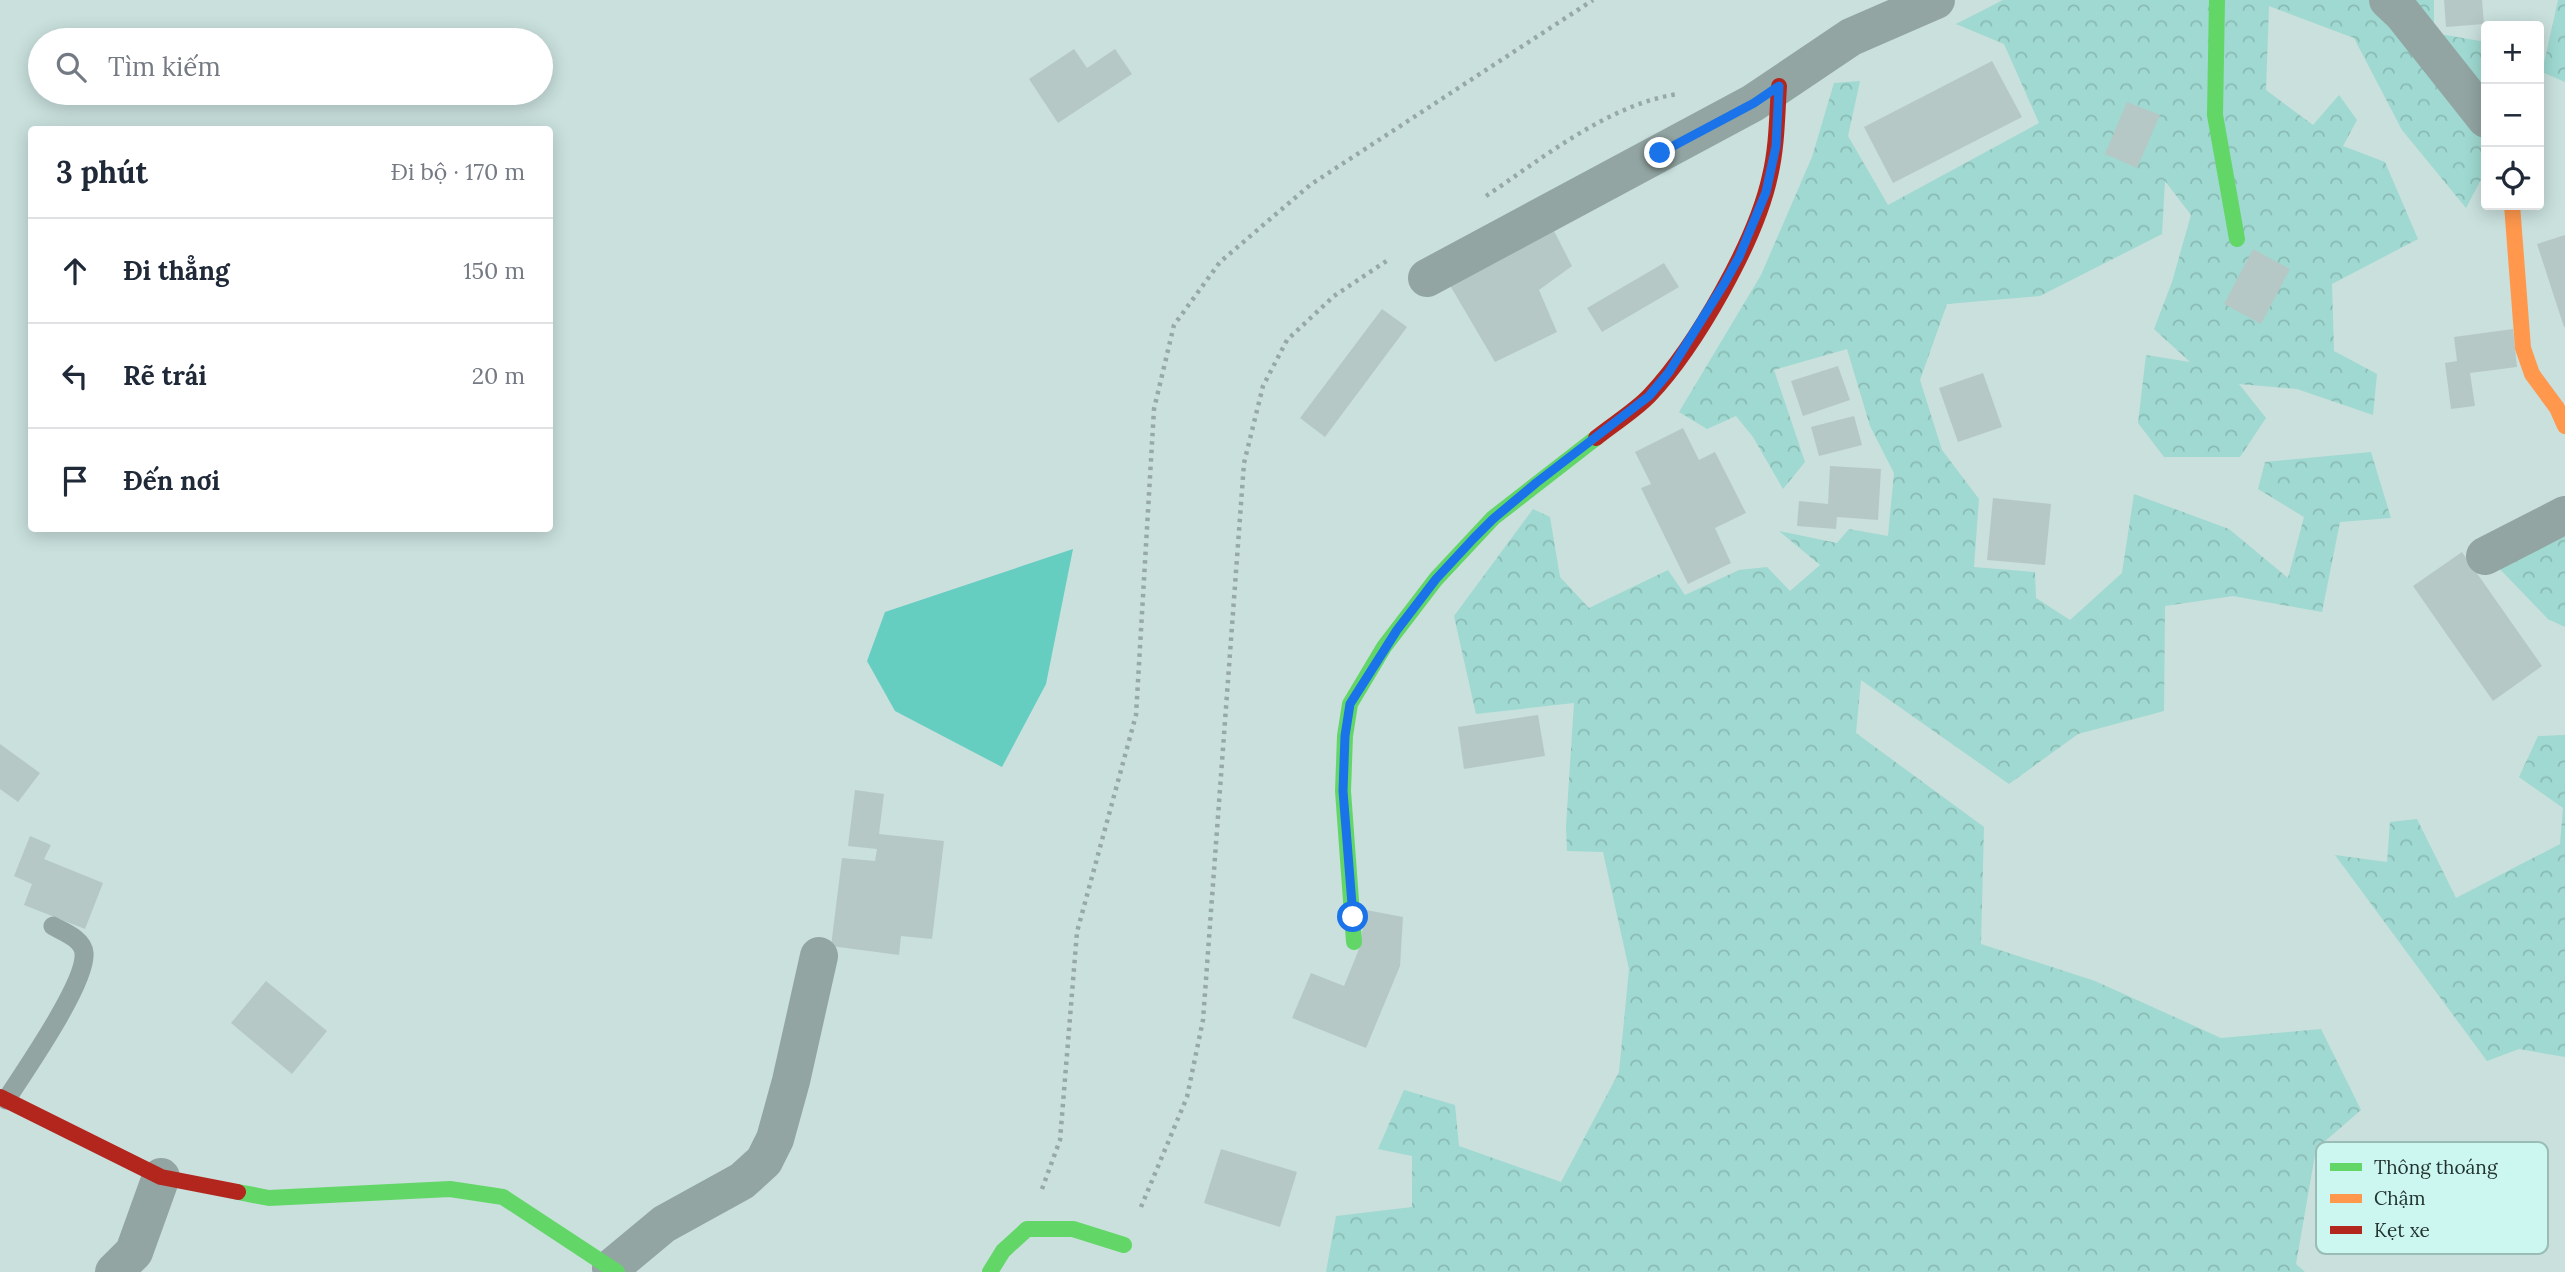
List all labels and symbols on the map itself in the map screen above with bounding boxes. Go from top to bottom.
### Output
route end [1644,137,1675,168]
route start [1337,901,1368,932]
legend [2316,1142,2548,1254]
text: Thông thoáng [2374,1155,2498,1179]
text: Chậm [2374,1186,2425,1210]
text: Kẹt xe [2374,1218,2430,1242]

